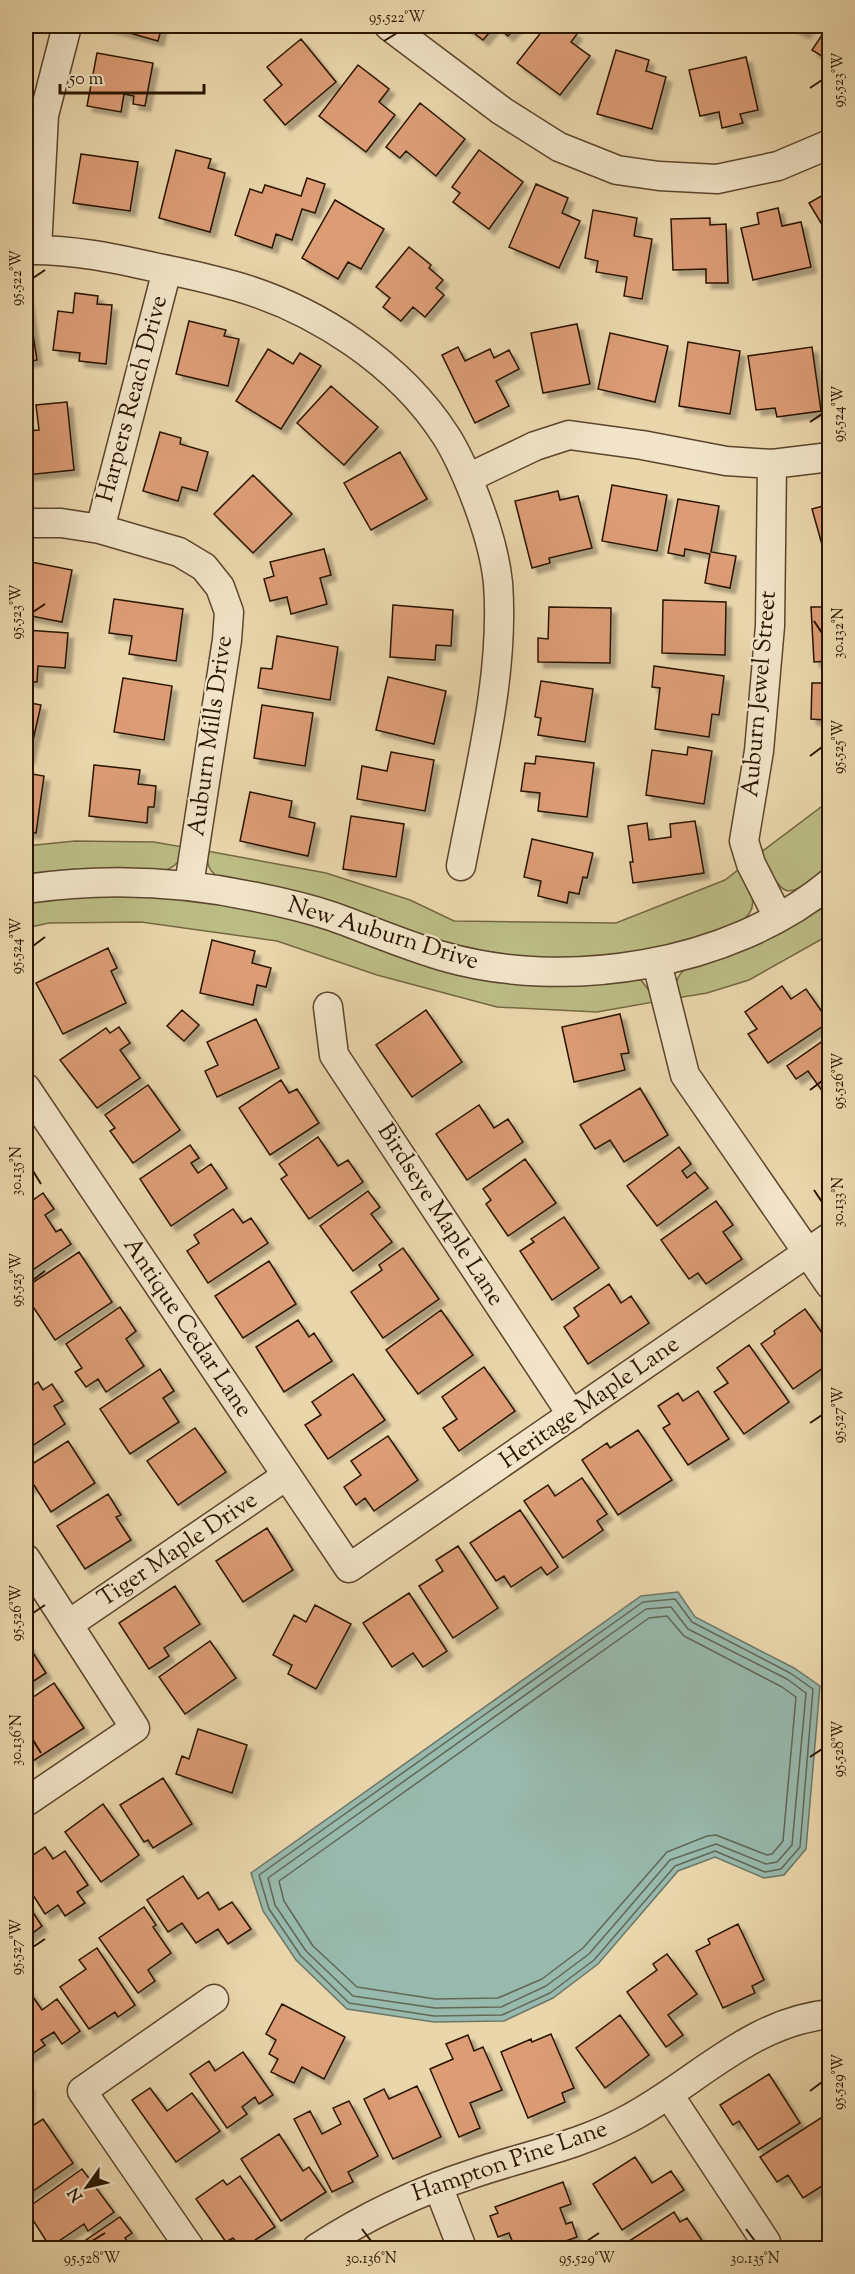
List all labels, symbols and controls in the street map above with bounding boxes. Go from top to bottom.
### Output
text: 95.522°W [369,8,425,29]
text: 95.523°W [829,52,850,107]
scale bar [60,57,204,95]
text: 50 m [68,67,104,93]
text: 95.522°W [7,250,28,306]
street label: Harpers Reach Drive [89,292,177,506]
text: 95.524°W [829,385,850,442]
text: 95.523°W [7,584,28,639]
street label: Auburn Jewel Street [734,589,786,799]
text: 30.132°N [829,607,850,658]
street label: Auburn Mills Drive [180,634,242,838]
text: 95.525°W [829,720,850,774]
street label: New Auburn Drive [283,889,483,979]
text: 95.524°W [7,917,28,974]
text: 95.526°W [829,1052,850,1109]
street label: Birdseye Maple Lane [368,1117,512,1313]
text: 30.135°N [7,1146,28,1196]
text: 30.133°N [829,1177,850,1227]
street label: Antique Cedar Lane [114,1231,260,1425]
text: 95.525°W [7,1253,28,1307]
street label: Heritage Maple Lane [493,1328,687,1478]
text: 95.527°W [829,1386,850,1443]
street label: Tiger Maple Drive [91,1484,265,1616]
text: 95.526°W [7,1584,28,1641]
text: 30.136°N [7,1714,28,1766]
text: 95.528°W [829,1720,850,1777]
text: 95.527°W [7,1918,28,1975]
text: 95.529°W [829,2054,850,2110]
street label: Hampton Pine Lane [408,2113,612,2211]
north arrow [57,2157,117,2217]
text: N [63,2182,90,2206]
text: 95.528°W [64,2249,121,2270]
text: 30.136°N [345,2249,397,2270]
text: 95.529°W [559,2249,615,2270]
text: 30.135°N [730,2249,780,2270]

